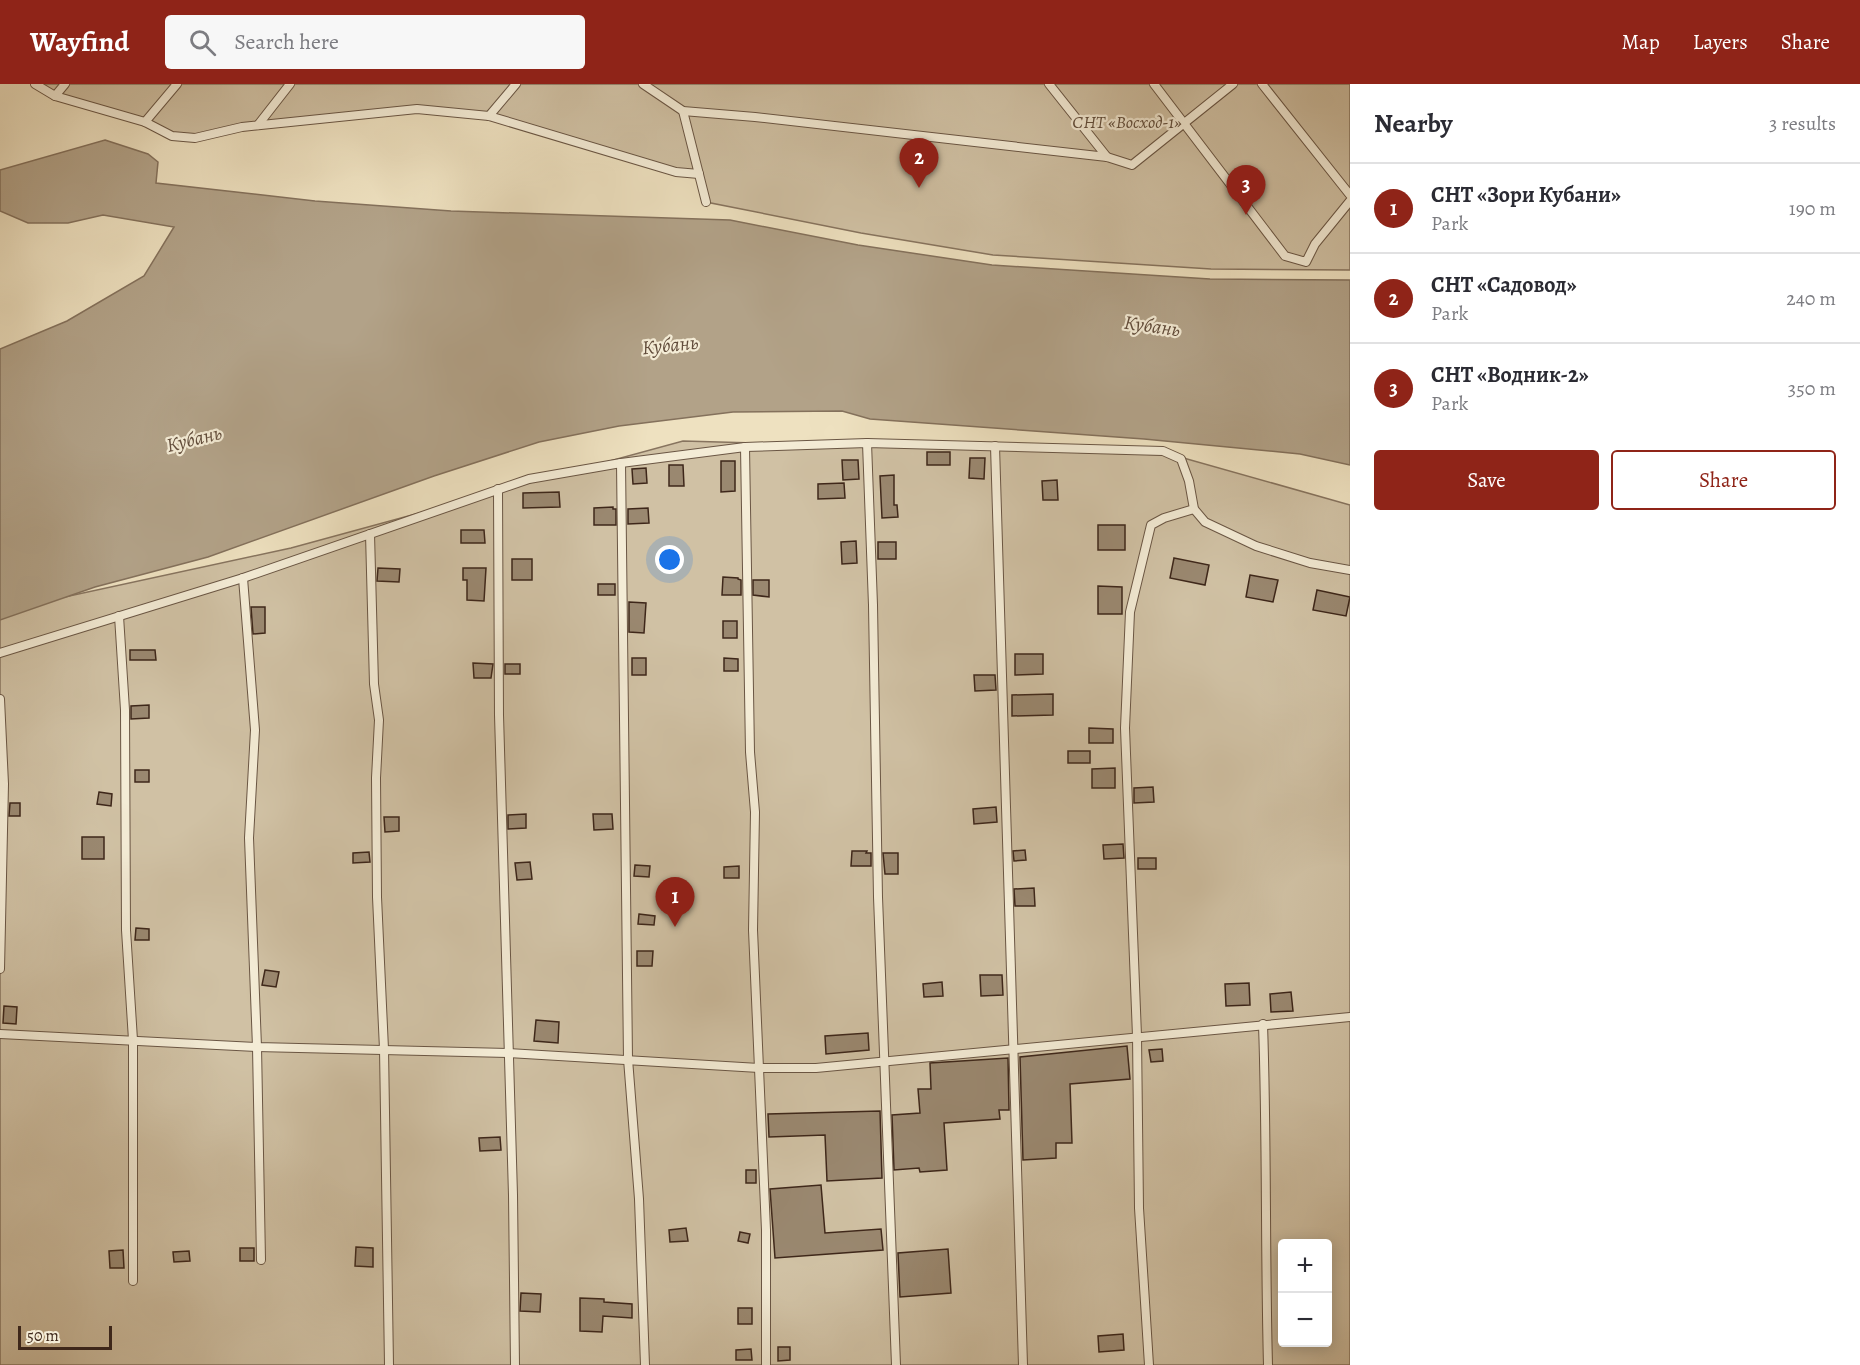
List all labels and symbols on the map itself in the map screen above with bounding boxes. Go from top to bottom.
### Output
park label: СНТ «Восход-1» [1072,110,1182,134]
pin: 2 [900,138,938,188]
pin: 3 [1226,166,1266,215]
water label: Кубань [1122,309,1182,343]
water label: Кубань [641,329,699,361]
water label: Кубань [163,419,225,459]
your location [655,545,684,574]
pin: 1 [656,878,694,927]
scale bar [18,1323,112,1350]

